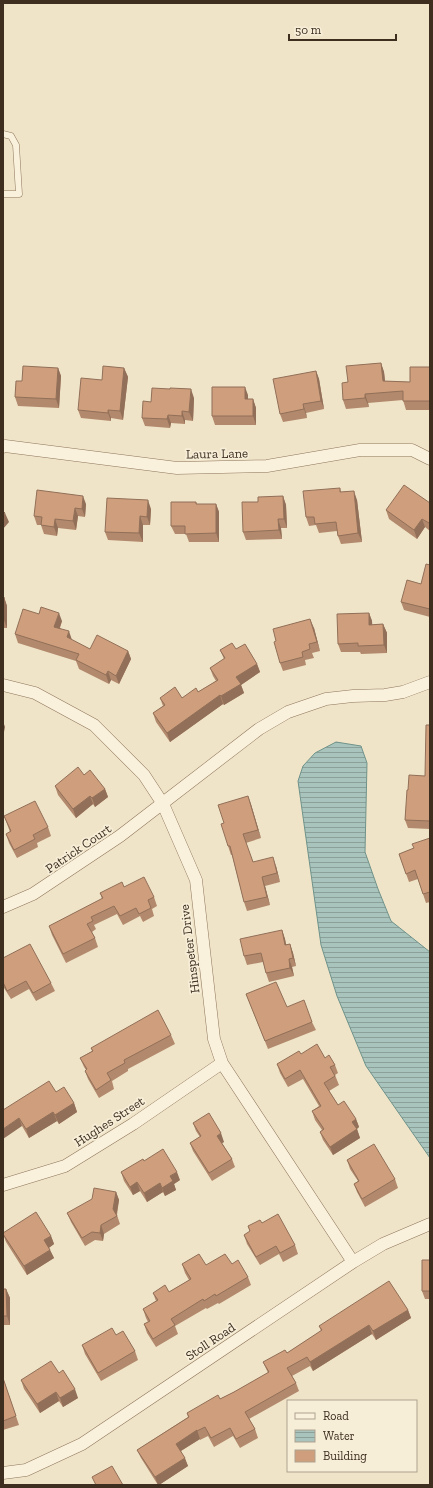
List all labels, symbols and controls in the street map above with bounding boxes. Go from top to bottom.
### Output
scale bar [289,16,396,42]
text: 50 m [295,23,322,37]
street label: Laura Lane [186,445,248,462]
street label: Patrick Court [43,821,114,876]
street label: Hinspeter Drive [177,904,202,994]
street label: Hughes Street [72,1093,147,1150]
street label: Stoll Road [183,1319,238,1363]
legend [287,1400,417,1472]
text: Road [323,1409,349,1423]
text: Water [323,1429,355,1443]
text: Building [323,1449,367,1463]

